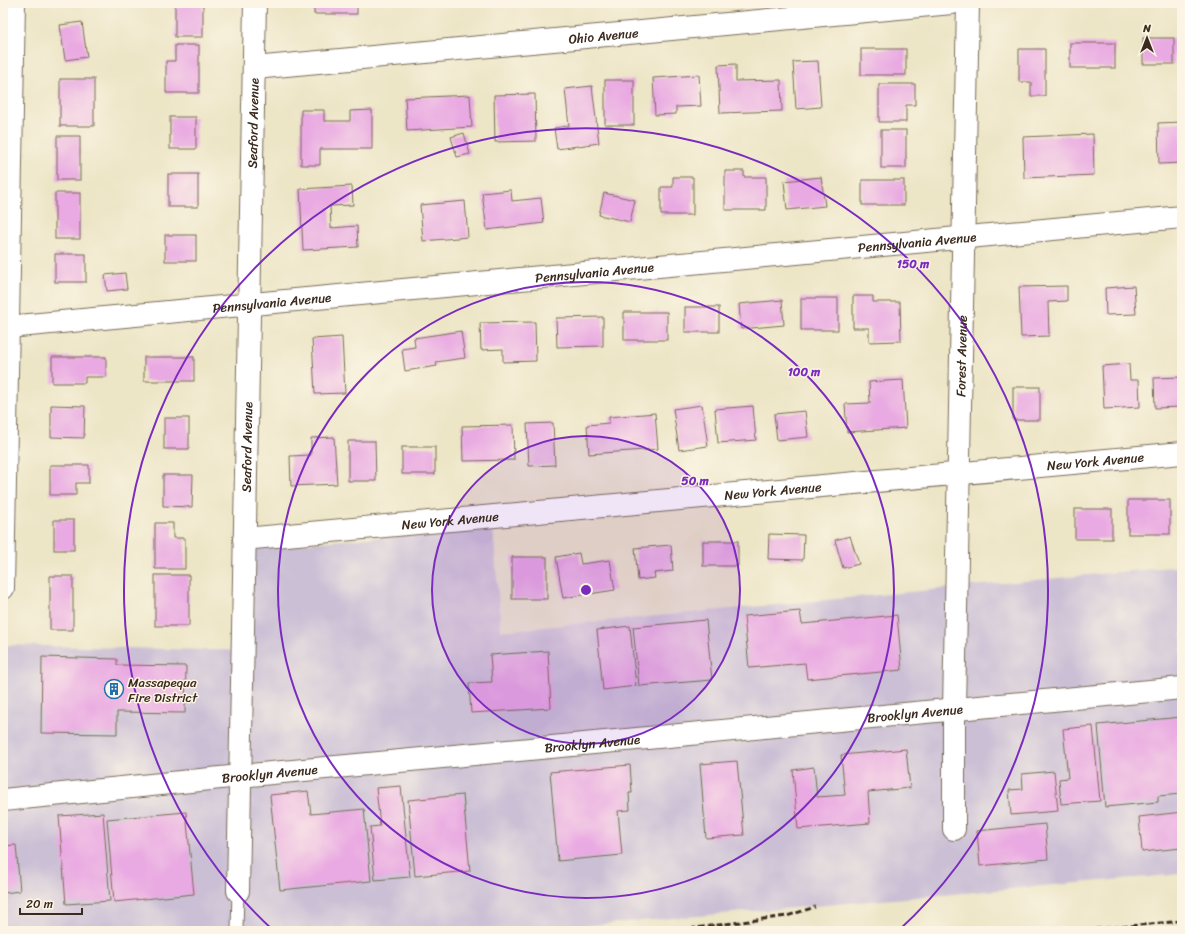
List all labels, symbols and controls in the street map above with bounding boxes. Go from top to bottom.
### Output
north arrow [1127,18,1167,58]
text: N [1142,19,1151,38]
street label: Ohio Avenue [567,21,640,50]
street label: Seaford Avenue [240,78,265,169]
street label: Pennsylvania Avenue [857,225,977,259]
text: 150 m [897,253,930,275]
street label: Pennsylvania Avenue [534,255,655,289]
street label: Pennsylvania Avenue [211,285,332,319]
street label: Forest Avenue [949,315,973,397]
text: 100 m [788,361,821,383]
street label: Seaford Avenue [234,402,259,493]
street label: New York Avenue [1046,445,1145,477]
text: 50 m [681,470,709,492]
street label: New York Avenue [723,475,823,506]
street label: New York Avenue [401,504,500,536]
centre of rings [579,583,593,597]
place label: Massapequa Fire District [128,671,198,709]
building icon: Massapequa Fire District [103,678,125,700]
street label: Brooklyn Avenue [866,697,964,729]
street label: Brooklyn Avenue [543,727,641,759]
street label: Brooklyn Avenue [221,757,319,789]
scale bar [20,890,82,916]
text: 20 m [26,893,53,915]

